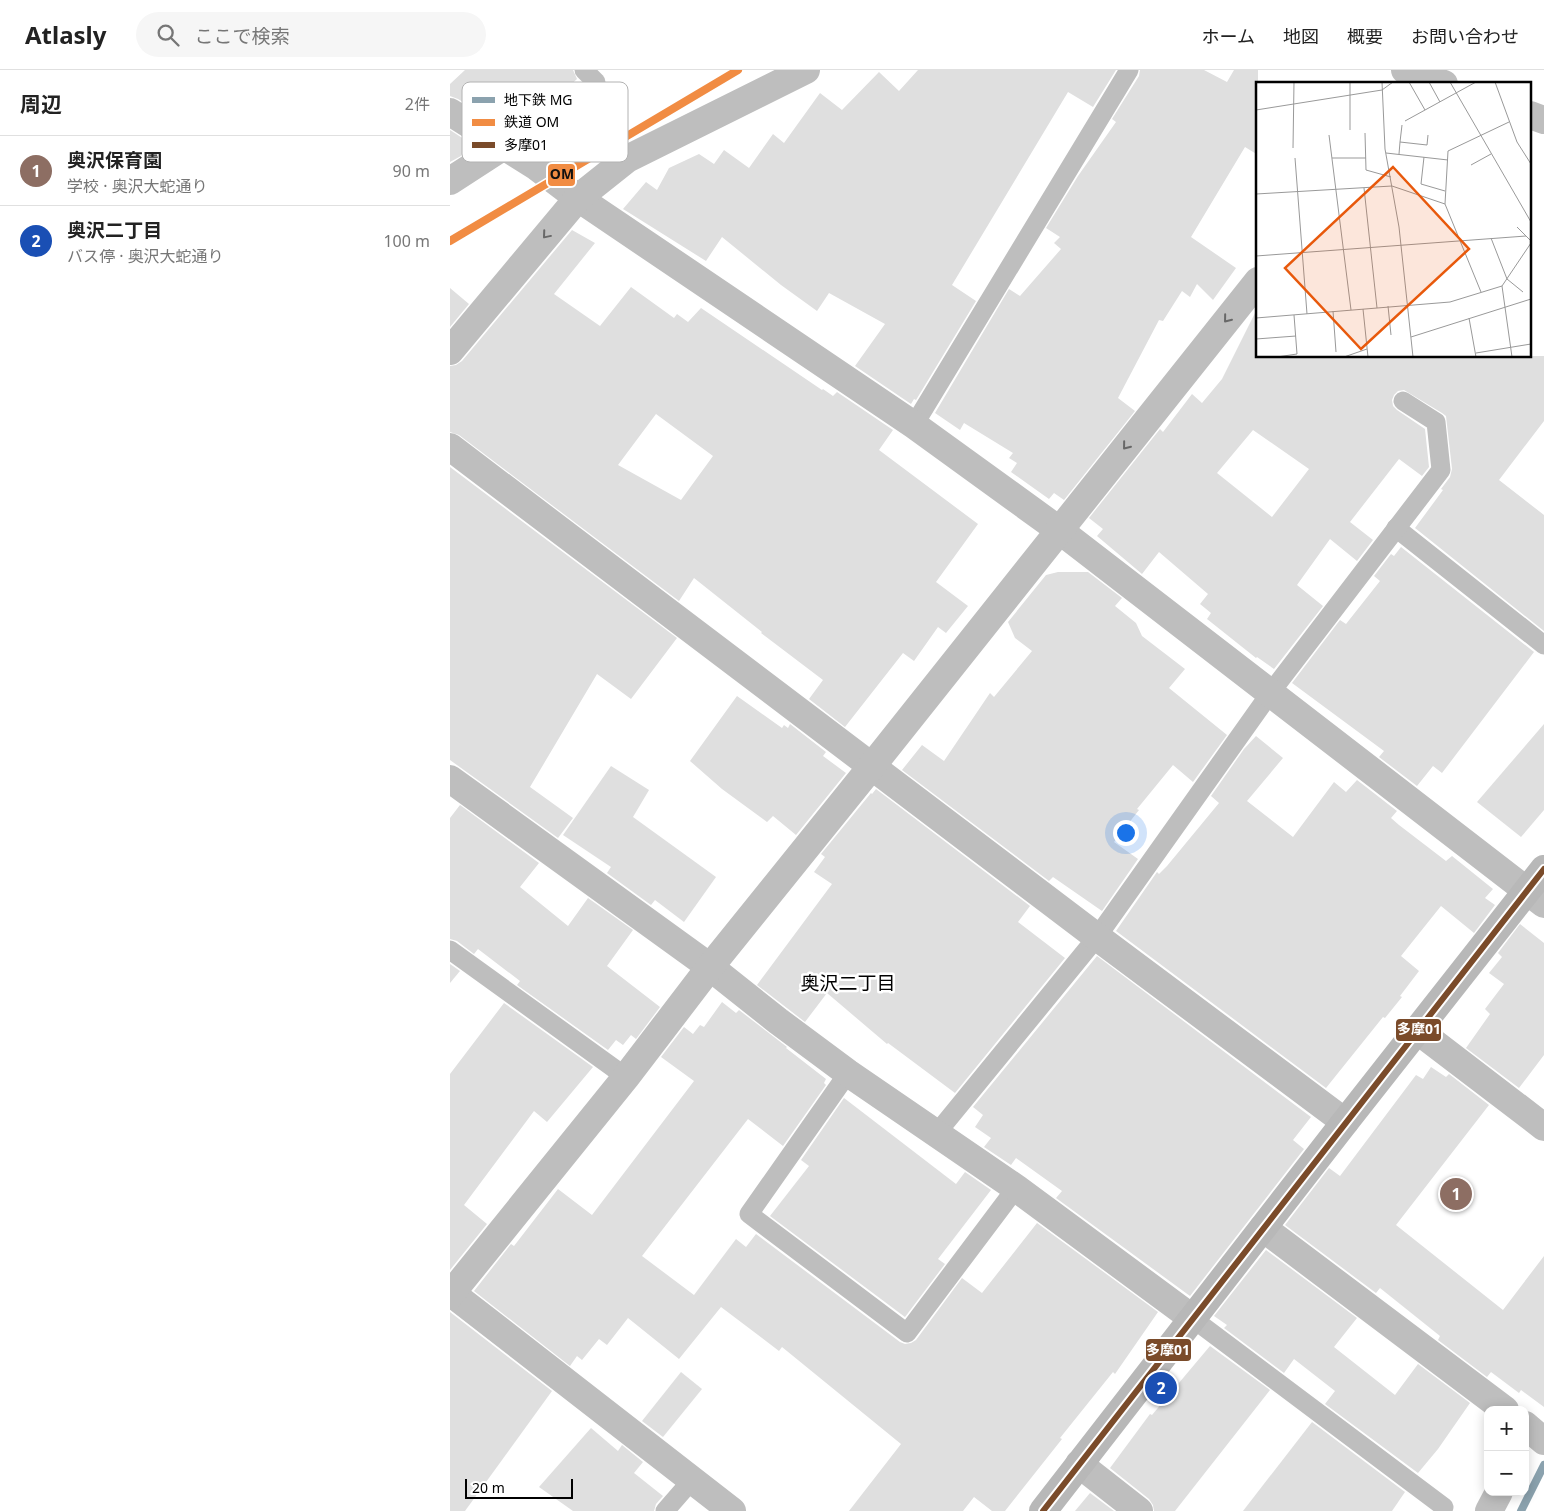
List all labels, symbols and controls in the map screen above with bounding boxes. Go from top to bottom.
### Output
search box [136,12,486,57]
text: Atlasly [25,18,106,51]
icon: search [154,21,182,49]
text: ここで検索 [194,23,289,49]
text: ホーム [1202,24,1255,48]
text: 地図 [1283,24,1319,48]
text: 概要 [1347,24,1383,48]
text: お問い合わせ [1411,24,1519,48]
legend [462,82,628,162]
inset map [1256,82,1532,358]
text: 周辺 [20,90,62,118]
text: 地下鉄 MG [504,90,573,109]
text: 2件 [405,93,430,115]
text: 鉄道 OM [504,112,559,131]
text: 多摩01 [504,135,548,154]
text: 奥沢保育園 [67,147,162,173]
text: 1 [31,160,41,182]
text: 90 m [393,160,430,182]
line badge: OM [547,163,576,187]
text: OM [550,164,574,183]
text: 学校 · 奥沢大蛇通り [67,175,208,197]
text: 奥沢二丁目 [67,217,162,243]
one-way arrow [544,229,552,238]
text: 2 [31,230,41,252]
text: 100 m [383,230,430,252]
text: バス停 · 奥沢大蛇通り [67,245,224,267]
one-way arrow [1225,313,1233,322]
one-way arrow [1123,440,1131,449]
your location [1113,820,1139,846]
district label: 奥沢二丁目 [800,970,896,996]
line badge: 多摩01 [1395,1018,1442,1042]
text: 多摩01 [1397,1019,1441,1038]
pin: 1 [1440,1175,1472,1213]
line badge: 多摩01 [1145,1338,1192,1362]
text: 多摩01 [1146,1340,1190,1359]
pin: 2 [1145,1369,1177,1407]
map controls [1484,1406,1529,1496]
button: + [1484,1406,1529,1451]
button: − [1484,1451,1529,1496]
scale bar [465,1476,572,1499]
text: 20 m [472,1478,505,1497]

